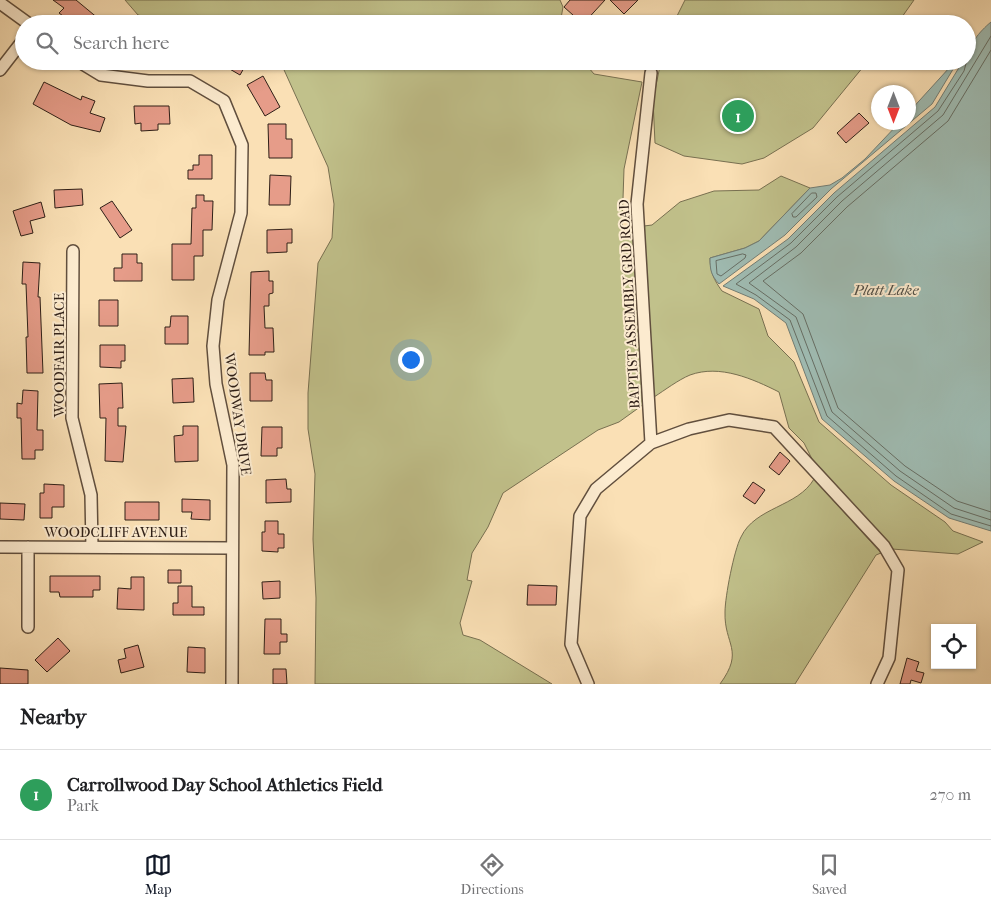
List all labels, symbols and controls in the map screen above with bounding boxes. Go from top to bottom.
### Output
search box [15,15,976,70]
icon: search [33,29,61,57]
text: Search here [73,32,169,54]
north arrow [871,85,916,130]
pin: 1 [722,97,754,135]
street label: BAPTIST ASSEMBLY GRD ROAD [616,198,643,409]
water label: Platt Lake [853,281,919,299]
street label: WOODFAIR PLACE [51,292,68,418]
your location [398,347,424,373]
street label: WOODWAY DRIVE [220,351,255,477]
street label: WOODCLIFF AVENUE [43,524,188,541]
map controls [931,624,976,669]
button: locate [931,624,976,669]
text: Nearby [20,705,86,729]
text: Carrollwood Day School Athletics Field [67,774,383,796]
text: 1 [33,785,39,804]
text: 270 m [930,785,971,804]
text: Park [67,796,99,815]
tab: Map [144,851,172,898]
tab: Directions [461,851,524,898]
tab: Saved [812,851,847,898]

